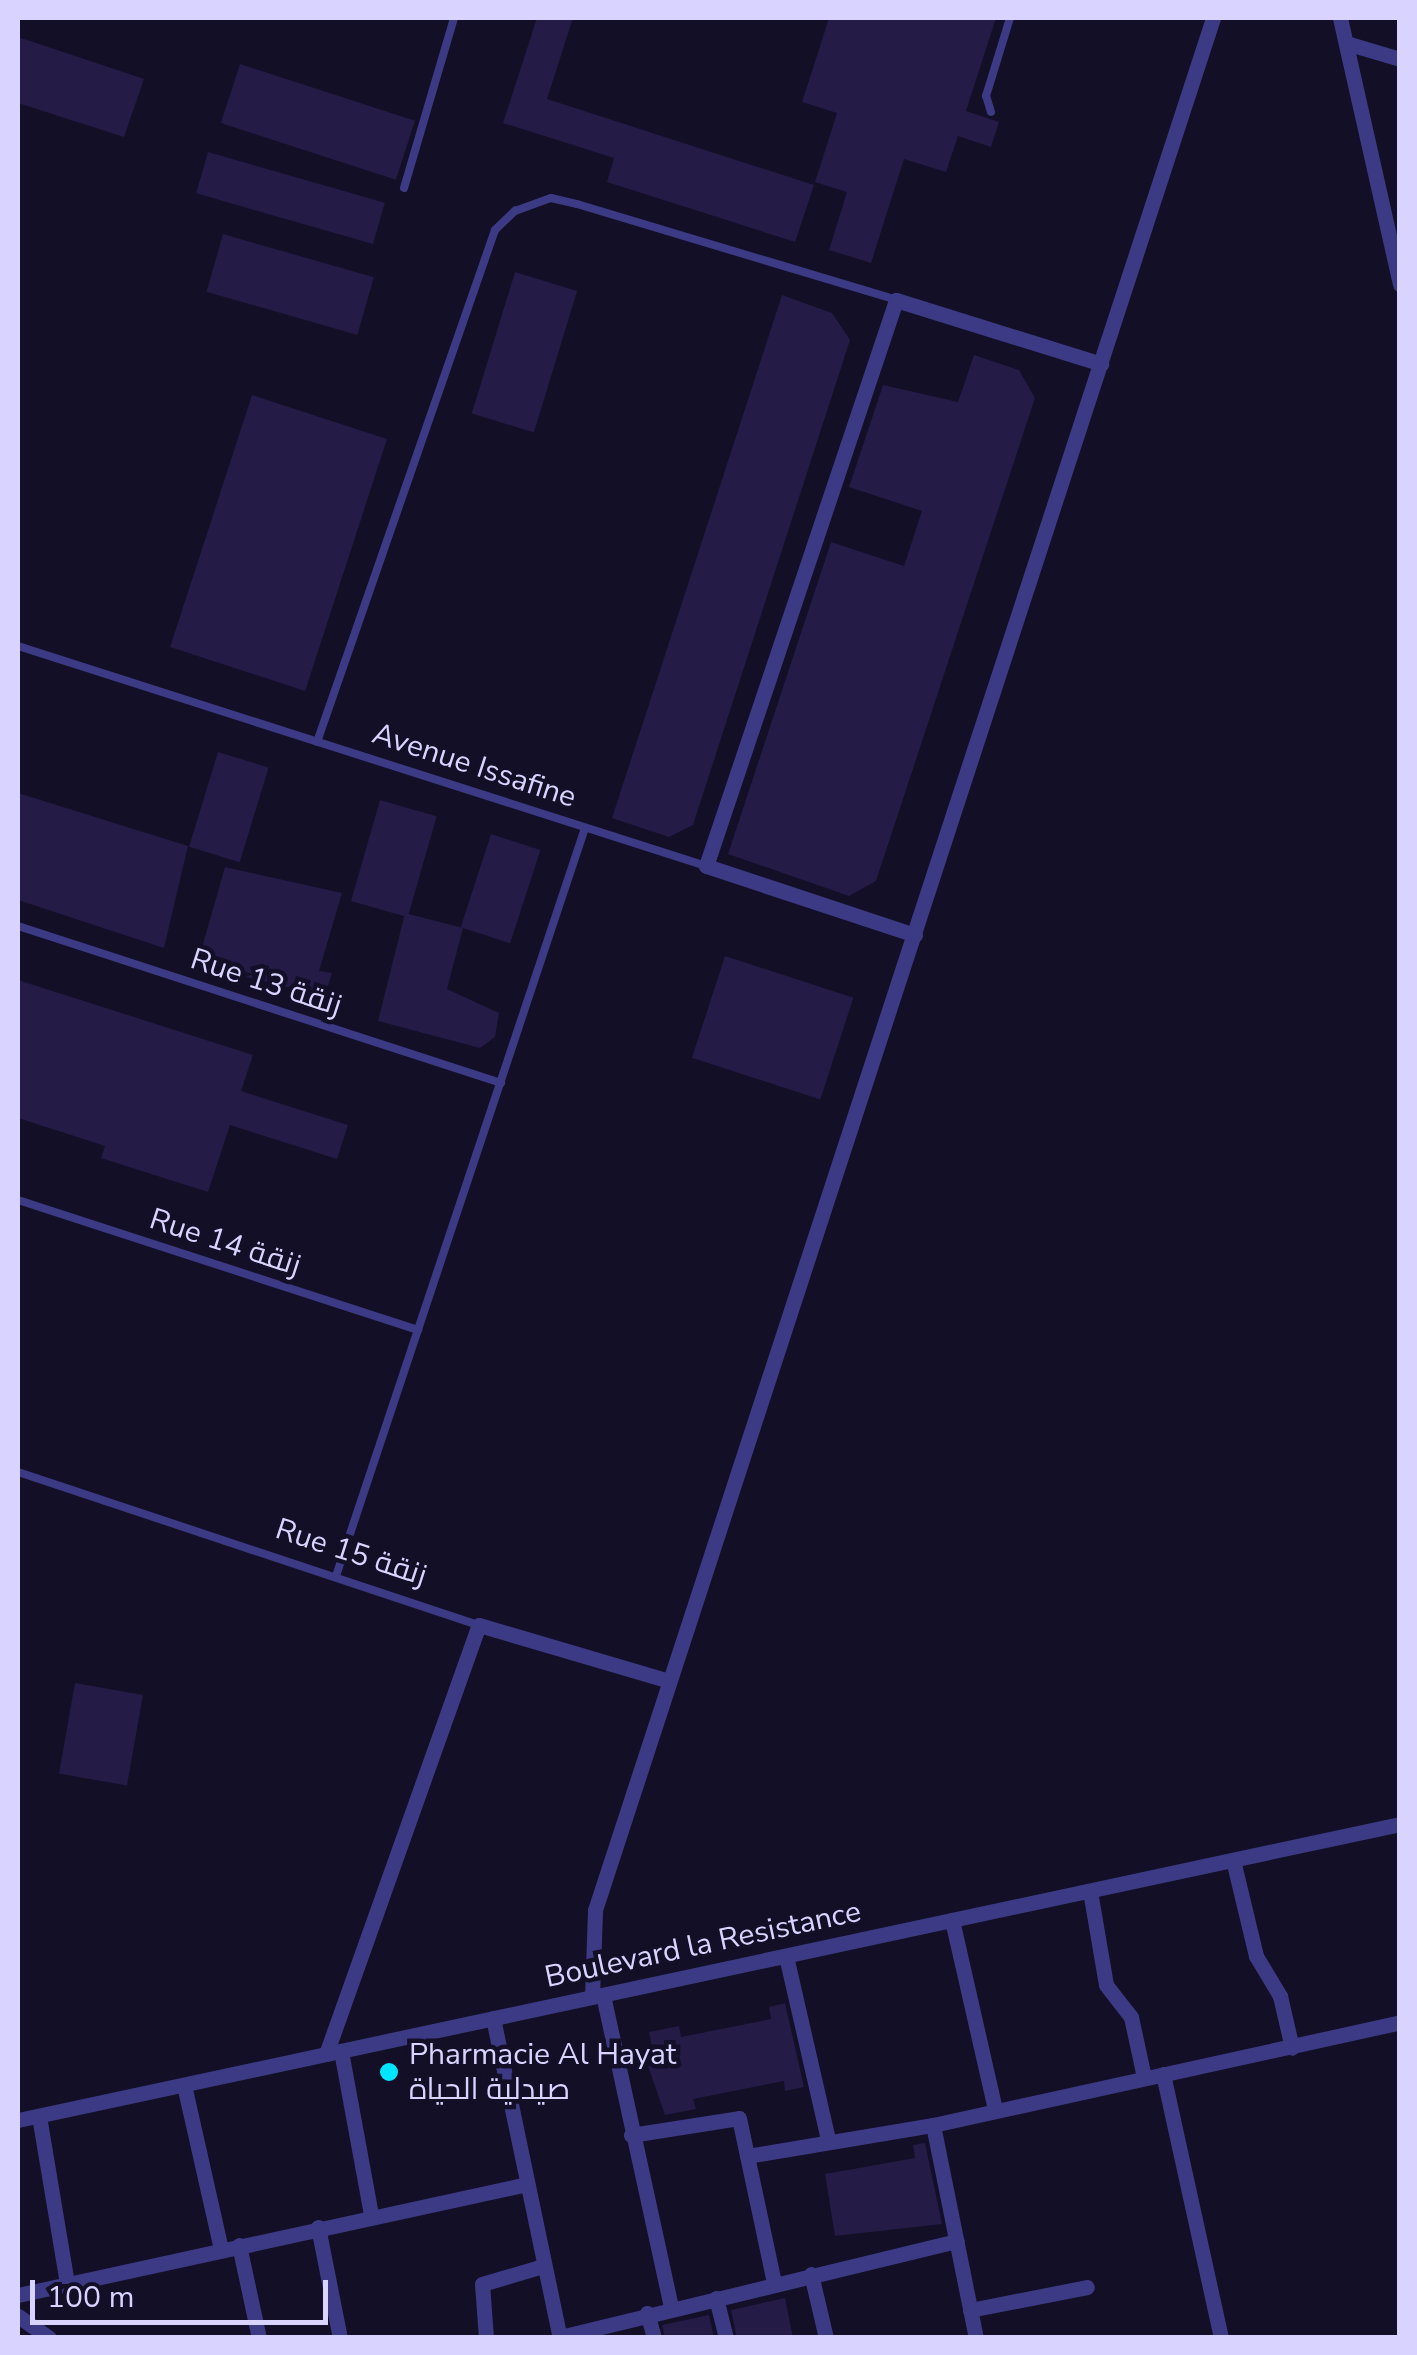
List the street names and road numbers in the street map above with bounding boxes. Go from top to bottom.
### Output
street label: Avenue Issafine [368,716,580,816]
street label: Rue 13 زنقة [186,942,346,1024]
street label: Rue 14 زنقة [145,1202,305,1284]
street label: Rue 15 زنقة [271,1512,431,1594]
street label: Boulevard la Resistance [542,1894,864,1996]

